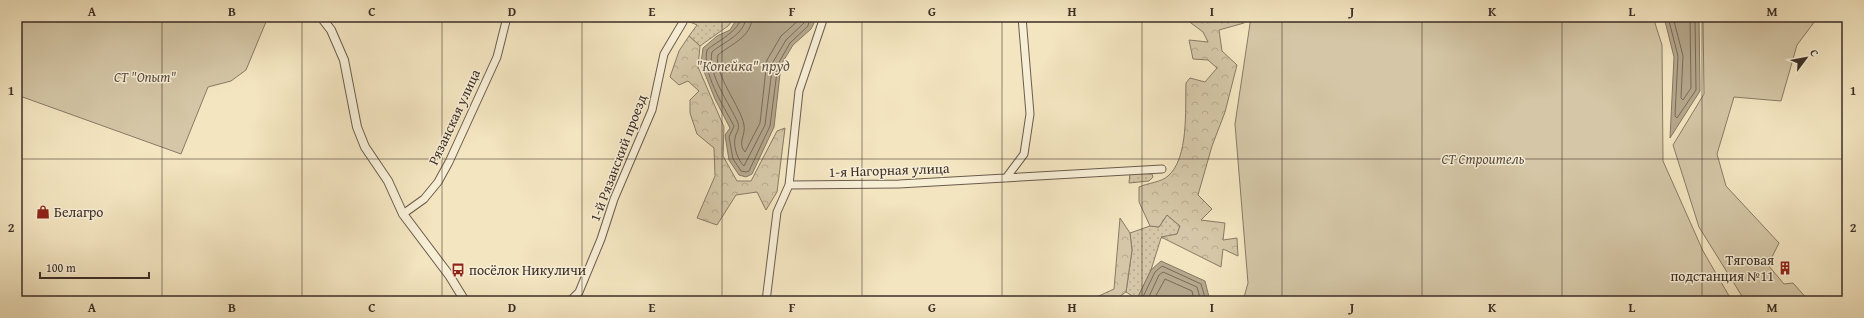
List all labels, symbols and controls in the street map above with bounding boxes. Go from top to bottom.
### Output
text: A [88,2,97,21]
text: B [228,2,236,21]
text: C [368,2,376,21]
text: D [508,2,516,21]
text: E [649,2,656,21]
text: F [789,2,796,21]
text: G [928,2,936,21]
text: H [1067,2,1077,21]
text: I [1210,2,1214,21]
text: J [1348,2,1355,21]
text: K [1488,2,1497,21]
text: L [1629,2,1636,21]
text: M [1766,2,1778,21]
north arrow [1786,38,1826,78]
text: С [1806,46,1823,60]
water label: "Копейка" пруд [696,55,790,76]
street label: Рязанская улица [423,66,485,168]
park label: СТ "Опыт" [114,67,176,87]
text: 1 [8,81,14,100]
text: 1 [1850,81,1856,100]
street label: 1-й Рязанский проезд [585,91,652,224]
park label: СТ Строитель [1441,149,1525,169]
street label: 1-я Нагорная улица [828,158,950,182]
place label: Белагро [54,202,104,222]
shop icon: Белагро [35,204,51,220]
text: 2 [8,218,15,237]
text: 2 [1850,218,1857,237]
place label: Тяговая подстанция №11 [1670,250,1774,286]
scale bar [40,254,149,280]
text: 100 m [46,259,76,276]
place label: посёлок Никуличи [469,260,586,280]
building icon: Тяговая подстанция №11 [1777,260,1793,276]
bus stop icon: посёлок Никуличи [450,262,466,278]
text: A [88,298,97,317]
text: B [228,298,236,317]
text: C [368,298,376,317]
text: D [508,298,516,317]
text: E [649,298,656,317]
text: F [789,298,796,317]
text: G [928,298,936,317]
text: H [1067,298,1077,317]
text: I [1210,298,1214,317]
text: J [1348,298,1355,317]
text: K [1488,298,1497,317]
text: L [1629,298,1636,317]
text: M [1766,298,1778,317]

